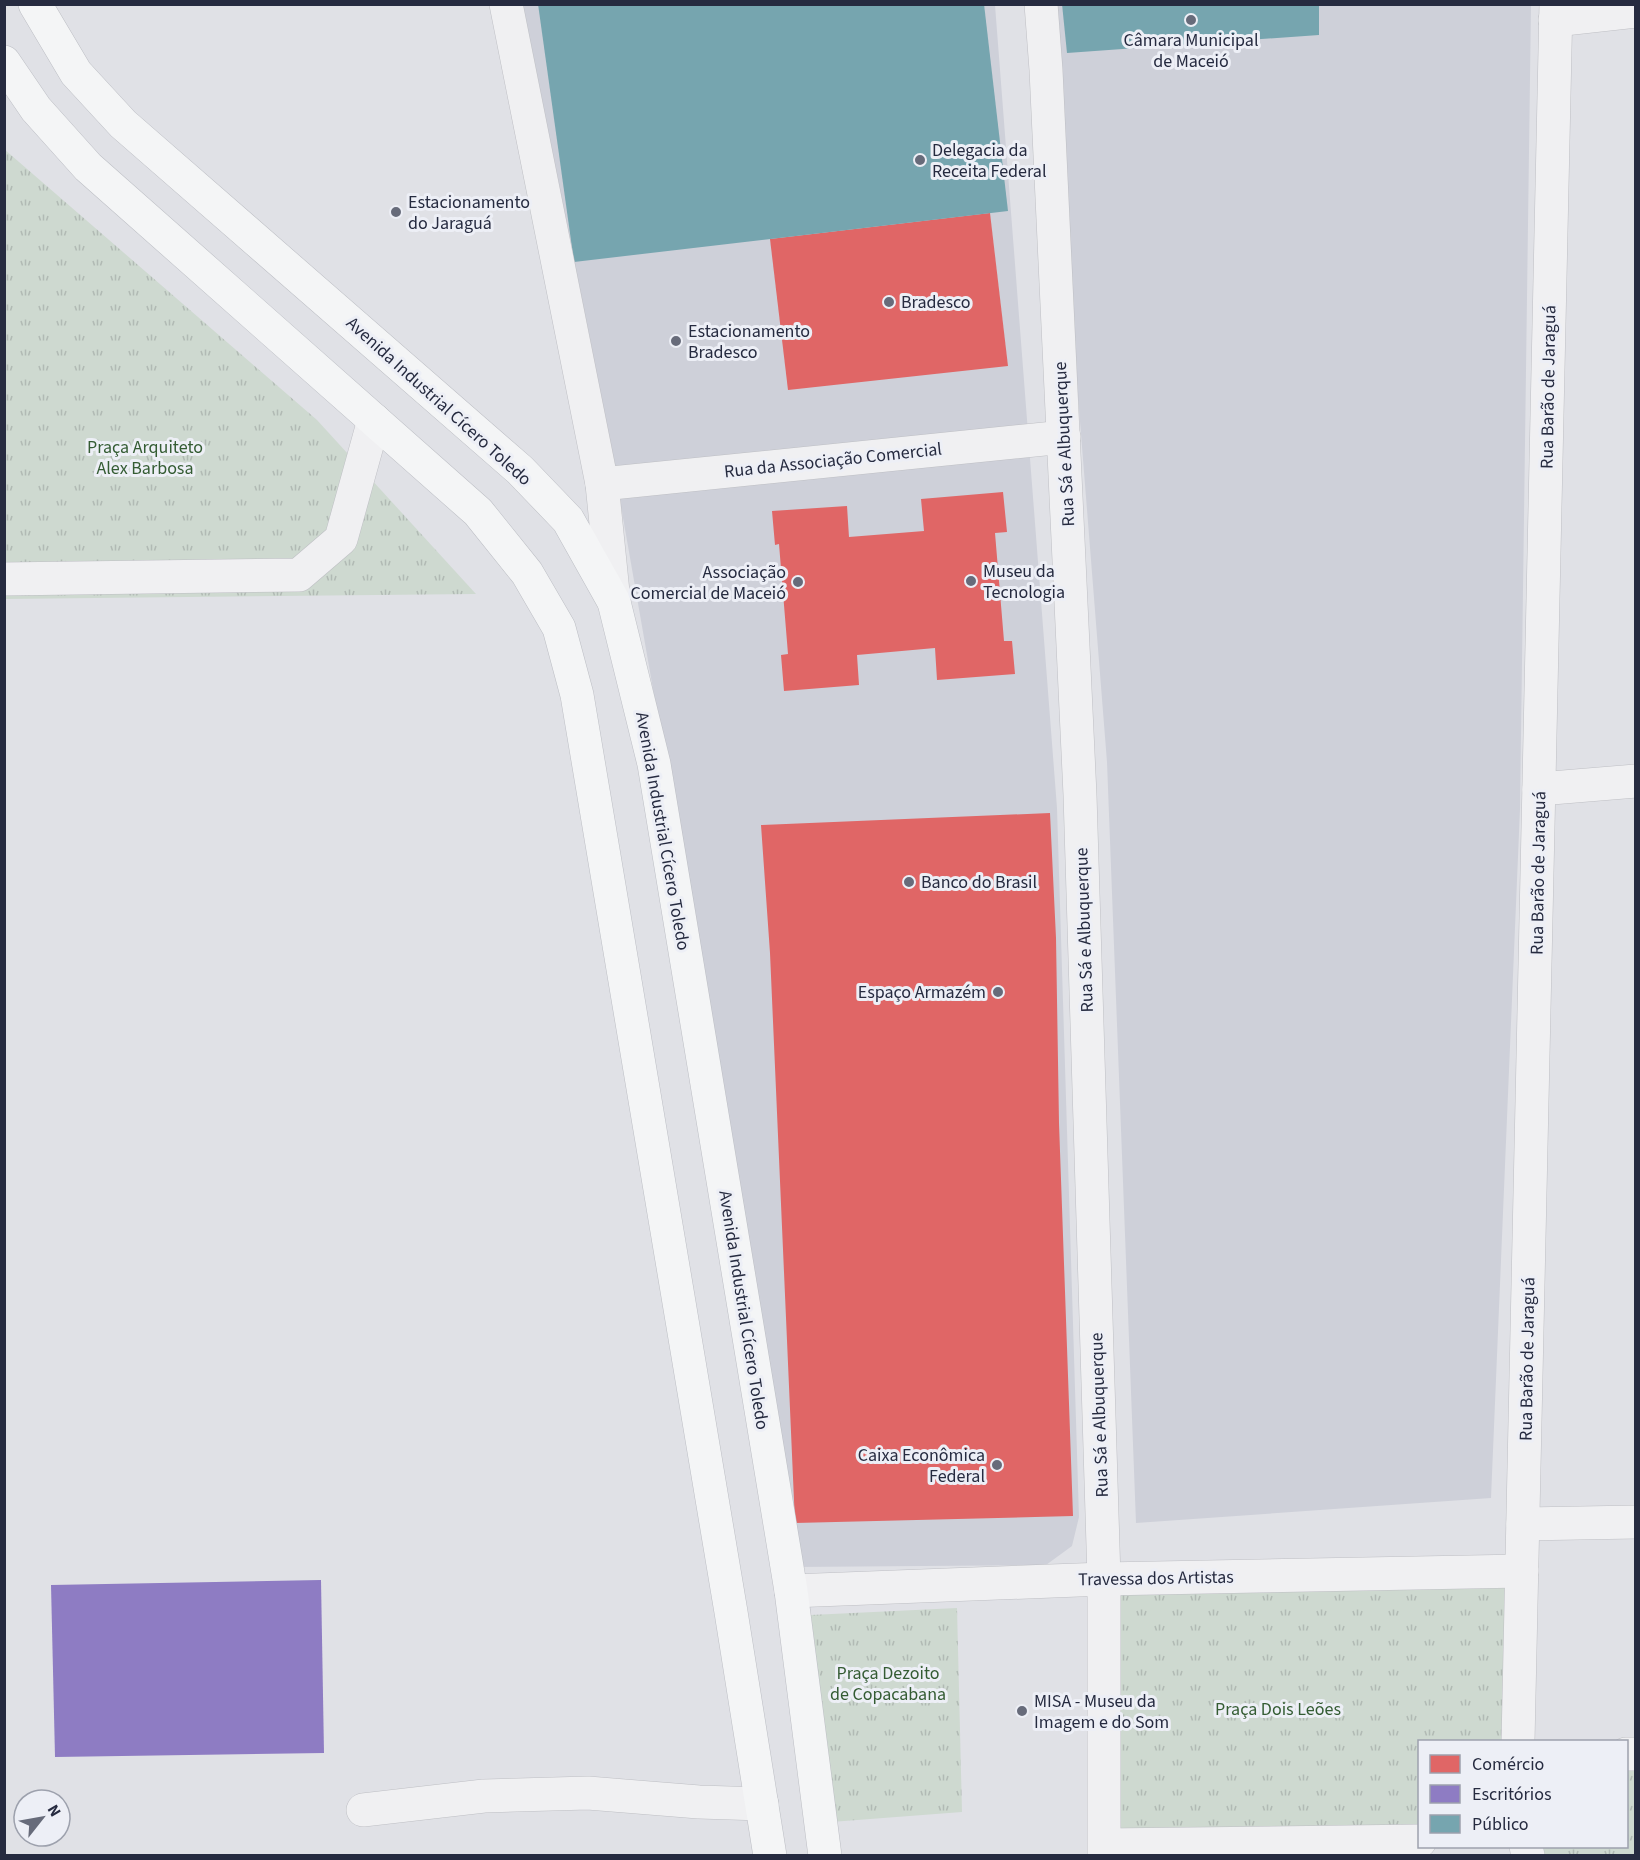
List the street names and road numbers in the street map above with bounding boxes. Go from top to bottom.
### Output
street label: Rua Barão de Jaraguá [1535,305,1562,469]
street label: Avenida Industrial Cícero Toledo [340,311,537,492]
street label: Rua Sá e Albuquerque [1048,361,1081,527]
street label: Rua da Associação Comercial [723,437,943,484]
street label: Avenida Industrial Cícero Toledo [629,710,696,952]
street label: Rua Barão de Jaraguá [1525,791,1552,955]
street label: Rua Sá e Albuquerque [1069,847,1100,1013]
street label: Avenida Industrial Cícero Toledo [712,1189,775,1431]
street label: Rua Barão de Jaraguá [1514,1277,1541,1441]
street label: Rua Sá e Albuquerque [1084,1332,1115,1498]
street label: Travessa dos Artistas [1078,1565,1234,1592]

